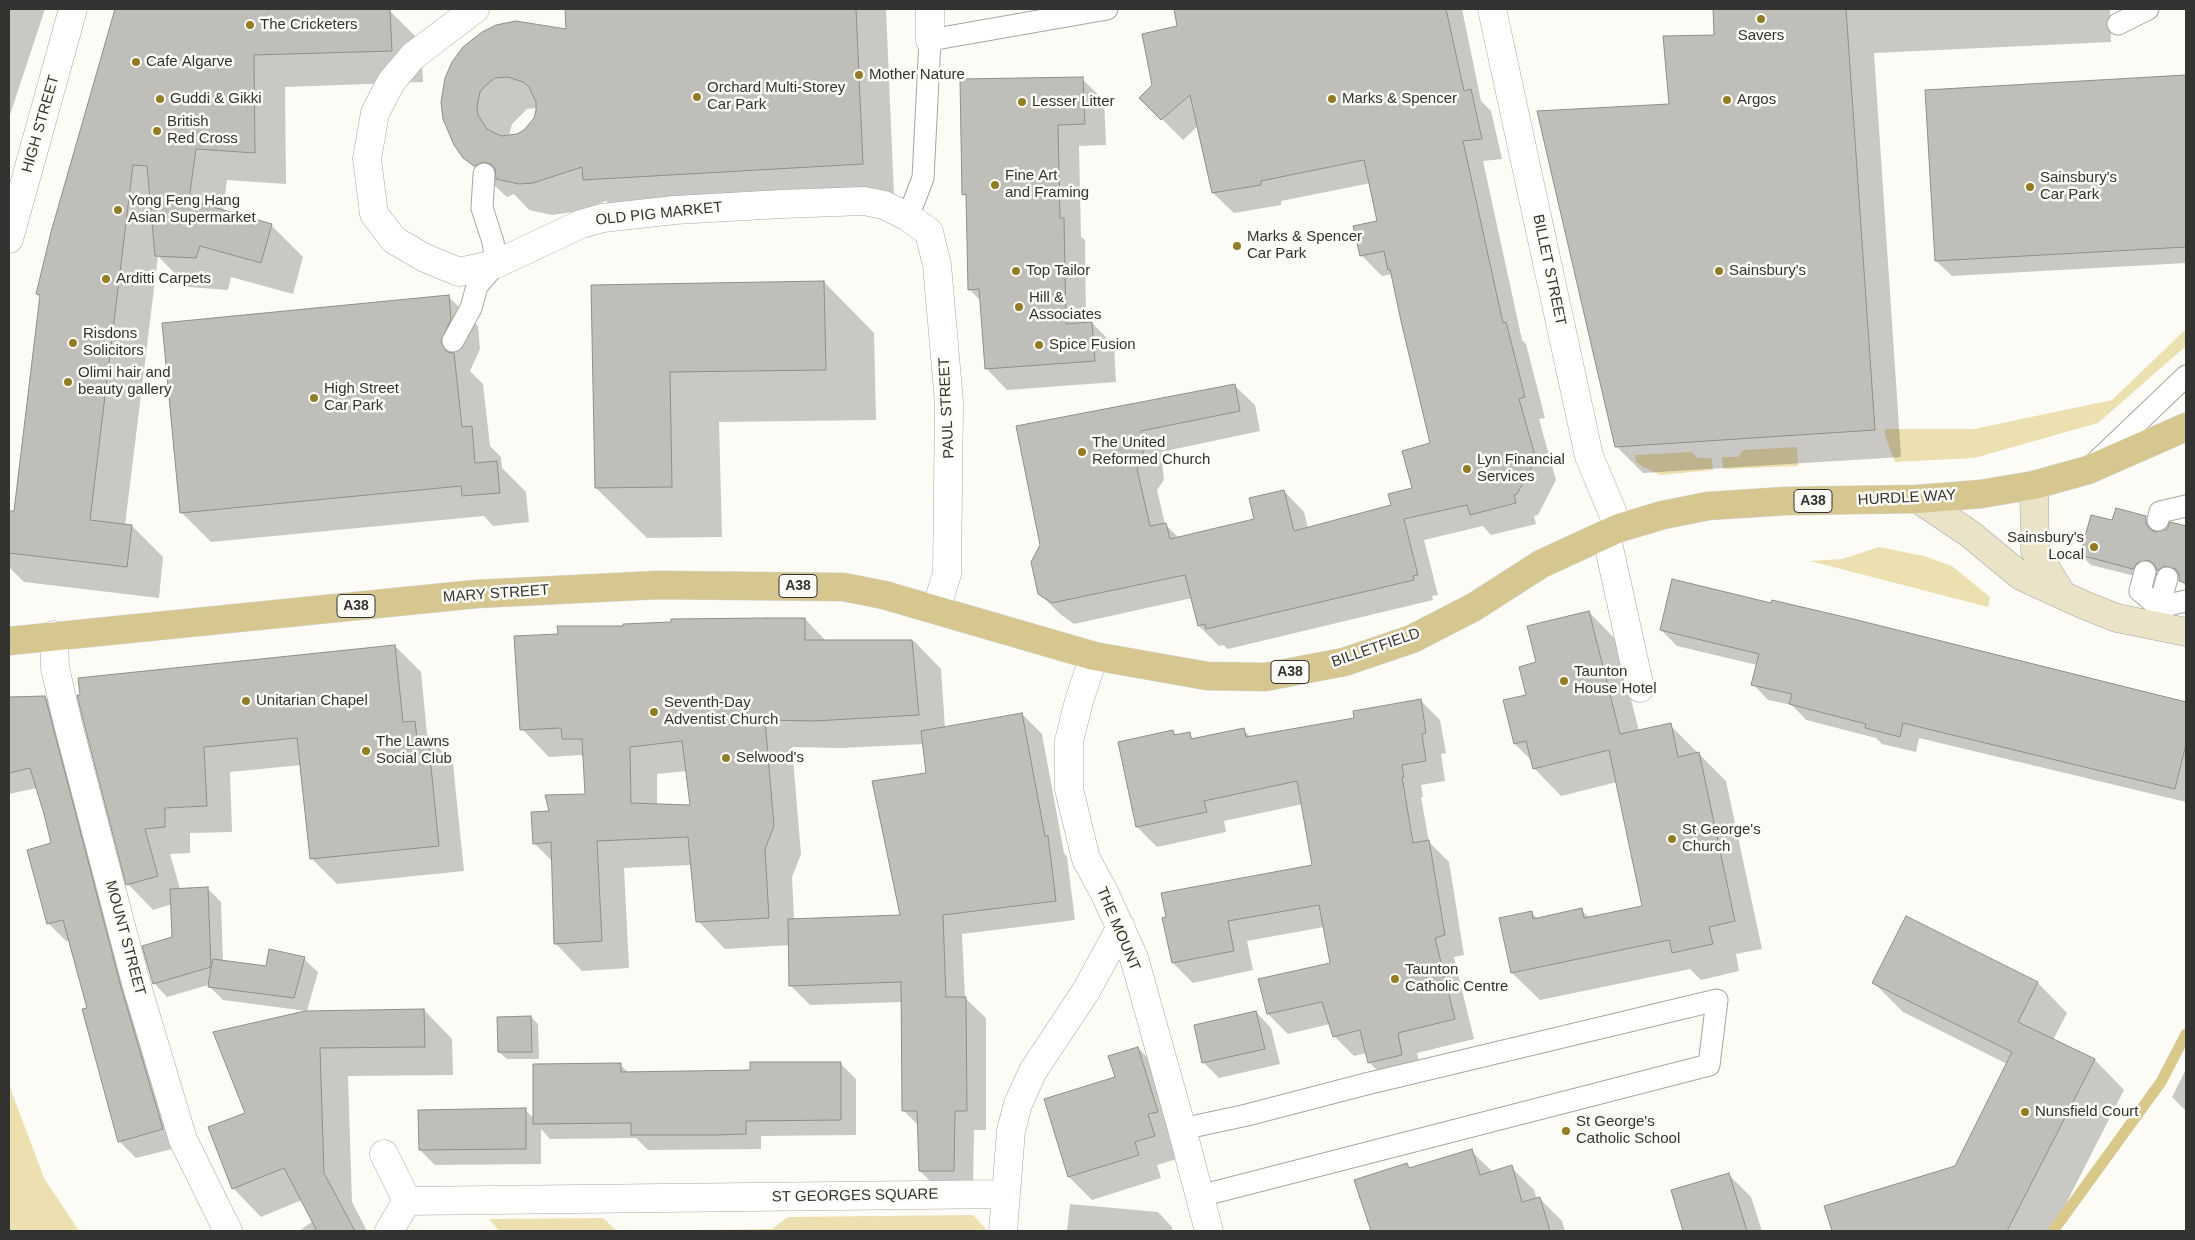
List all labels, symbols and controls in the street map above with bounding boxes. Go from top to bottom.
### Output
marker: Savers [1755,13,1767,25]
place label: The Cricketers [260,16,358,34]
marker: The Cricketers [244,19,256,31]
place label: Savers [1738,27,1784,45]
place label: Cafe Algarve [146,53,233,71]
marker: Cafe Algarve [130,56,142,68]
place label: Mother Nature [869,66,965,84]
marker: Mother Nature [853,69,865,81]
street label: HIGH STREET [18,73,64,175]
place label: Orchard Multi-Storey Car Park [707,79,845,114]
place label: Guddi & Gikki [170,90,262,108]
place label: Marks & Spencer [1342,90,1457,108]
marker: Orchard Multi-Storey Car Park [691,91,703,103]
place label: Argos [1737,91,1776,109]
marker: Guddi & Gikki [154,93,166,105]
place label: Lesser Litter [1032,93,1115,111]
marker: Marks & Spencer [1326,93,1338,105]
marker: Argos [1721,94,1733,106]
marker: Lesser Litter [1016,96,1028,108]
place label: British Red Cross [167,113,238,148]
marker: British Red Cross [151,125,163,137]
place label: Fine Art and Framing [1005,167,1089,202]
place label: Sainsbury's Car Park [2040,169,2117,204]
marker: Fine Art and Framing [989,179,1001,191]
marker: Sainsbury's Car Park [2024,181,2036,193]
place label: Yong Feng Hang Asian Supermarket [128,192,256,227]
street label: OLD PIG MARKET [595,198,723,230]
marker: Yong Feng Hang Asian Supermarket [112,204,124,216]
street label: BILLET STREET [1528,213,1570,327]
place label: Marks & Spencer Car Park [1247,228,1362,263]
marker: Marks & Spencer Car Park [1231,240,1243,252]
place label: Top Tailor [1026,262,1090,280]
place label: Sainsbury's [1729,262,1806,280]
marker: Top Tailor [1010,265,1022,277]
marker: Sainsbury's [1713,265,1725,277]
place label: Arditti Carpets [116,270,211,288]
marker: Arditti Carpets [100,273,112,285]
place label: Hill & Associates [1029,289,1102,324]
marker: Hill & Associates [1013,301,1025,313]
place label: Risdons Solicitors [83,325,144,360]
place label: Spice Fusion [1049,336,1136,354]
marker: Risdons Solicitors [67,337,79,349]
marker: Spice Fusion [1033,339,1045,351]
street label: PAUL STREET [935,357,959,459]
place label: Olimi hair and beauty gallery [78,364,171,399]
marker: Olimi hair and beauty gallery [62,376,74,388]
place label: High Street Car Park [324,380,399,415]
marker: High Street Car Park [308,392,320,404]
place label: The United Reformed Church [1092,434,1210,469]
marker: The United Reformed Church [1076,446,1088,458]
place label: Lyn Financial Services [1477,451,1565,486]
marker: Lyn Financial Services [1461,463,1473,475]
street label: HURDLE WAY [1857,486,1957,510]
road number: A38 [1794,490,1832,512]
place label: Sainsbury's Local [2007,529,2084,564]
marker: Sainsbury's Local [2088,541,2100,553]
road number: A38 [779,574,817,598]
street label: MARY STREET [442,581,550,607]
road number: A38 [337,594,375,618]
street label: BILLETFIELD [1329,624,1423,672]
road number: A38 [1271,660,1309,684]
place label: Taunton House Hotel [1574,663,1657,698]
marker: Taunton House Hotel [1558,675,1570,687]
place label: Unitarian Chapel [256,692,368,710]
place label: Seventh-Day Adventist Church [664,694,778,729]
marker: Unitarian Chapel [240,695,252,707]
marker: Seventh-Day Adventist Church [648,706,660,718]
place label: The Lawns Social Club [376,733,452,768]
marker: The Lawns Social Club [360,745,372,757]
place label: Selwood's [736,749,804,767]
marker: Selwood's [720,752,732,764]
place label: St George's Church [1682,821,1761,856]
marker: St George's Church [1666,833,1678,845]
street label: MOUNT STREET [101,879,149,997]
street label: THE MOUNT [1092,884,1144,974]
place label: Taunton Catholic Centre [1405,961,1508,996]
marker: Taunton Catholic Centre [1389,973,1401,985]
place label: Nunsfield Court [2035,1103,2138,1121]
marker: Nunsfield Court [2019,1106,2031,1118]
place label: St George's Catholic School [1576,1113,1680,1148]
marker: St George's Catholic School [1560,1125,1572,1137]
street label: ST GEORGES SQUARE [772,1186,938,1206]

